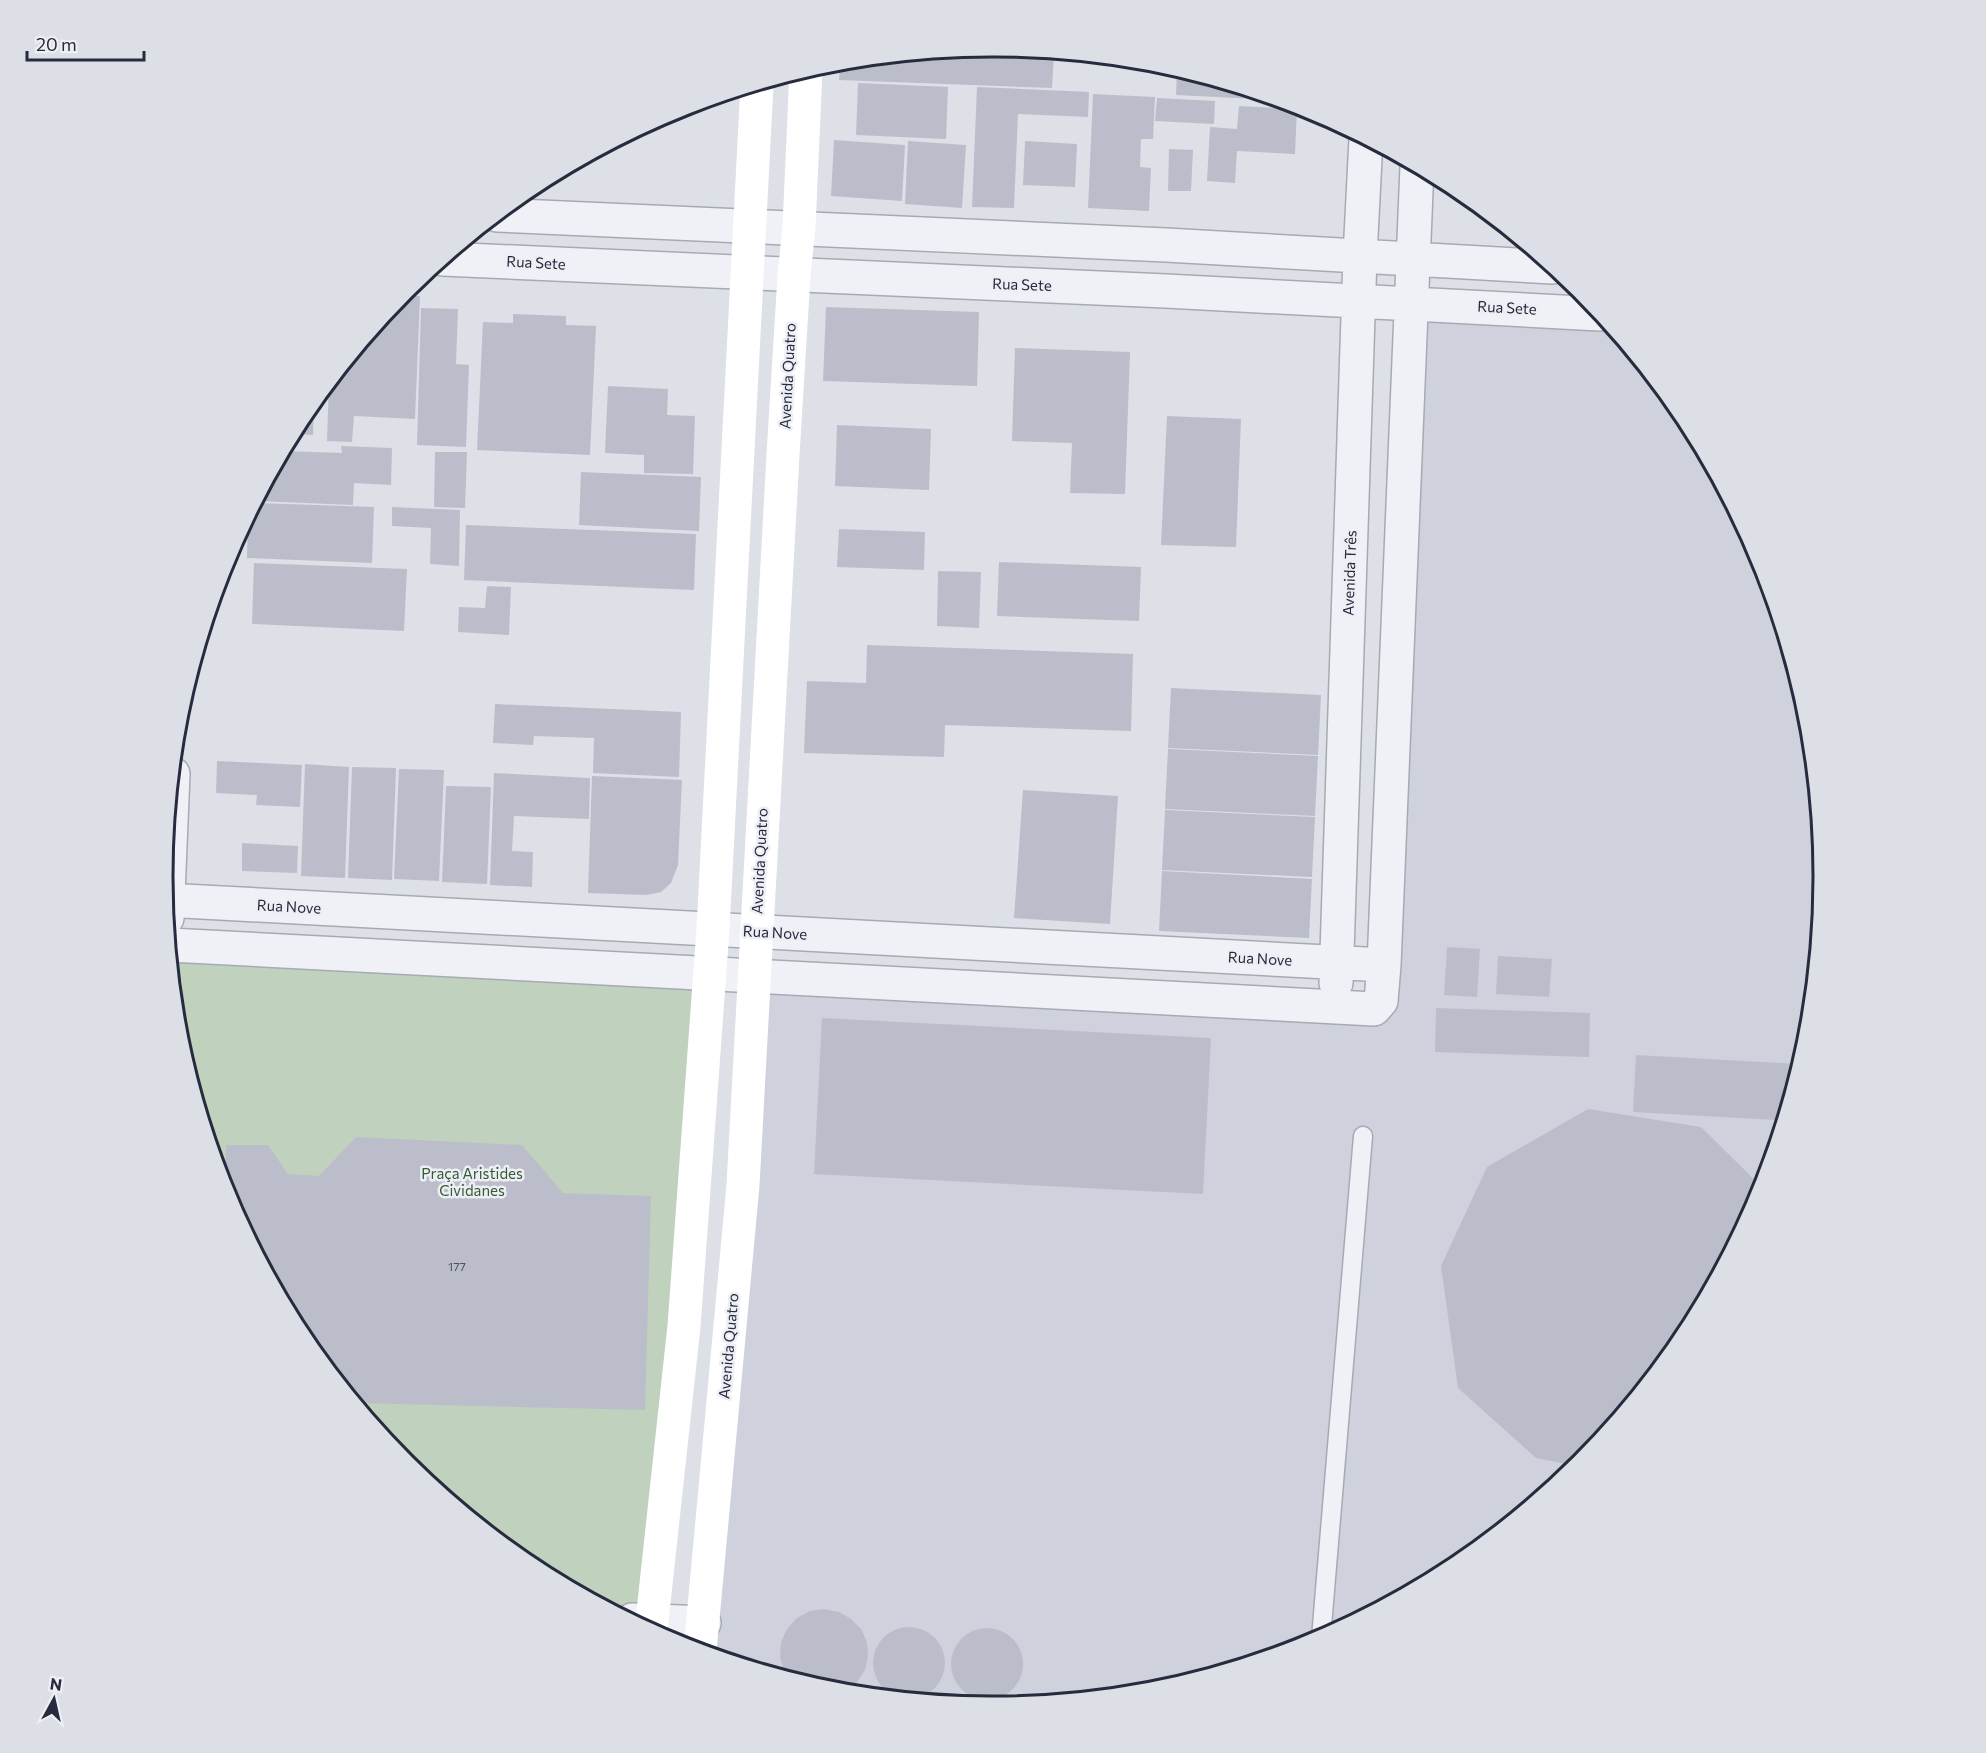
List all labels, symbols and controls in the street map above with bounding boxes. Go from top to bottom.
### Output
scale bar [27,24,144,62]
text: 20 m [36,33,77,55]
street label: Rua Sete [506,251,566,273]
street label: Rua Sete [992,274,1052,294]
street label: Rua Sete [1477,296,1537,318]
street label: Avenida Quatro [775,322,799,429]
street label: Avenida Três [1339,530,1359,616]
street label: Avenida Quatro [747,807,771,914]
street label: Rua Nove [256,895,322,917]
street label: Rua Nove [742,921,808,943]
street label: Rua Nove [1227,947,1293,969]
park label: Praça Aristides Cividanes [421,1164,523,1199]
house number: 177 [448,1259,466,1273]
street label: Avenida Quatro [714,1292,742,1400]
north arrow [24,1669,84,1729]
text: N [49,1673,63,1694]

